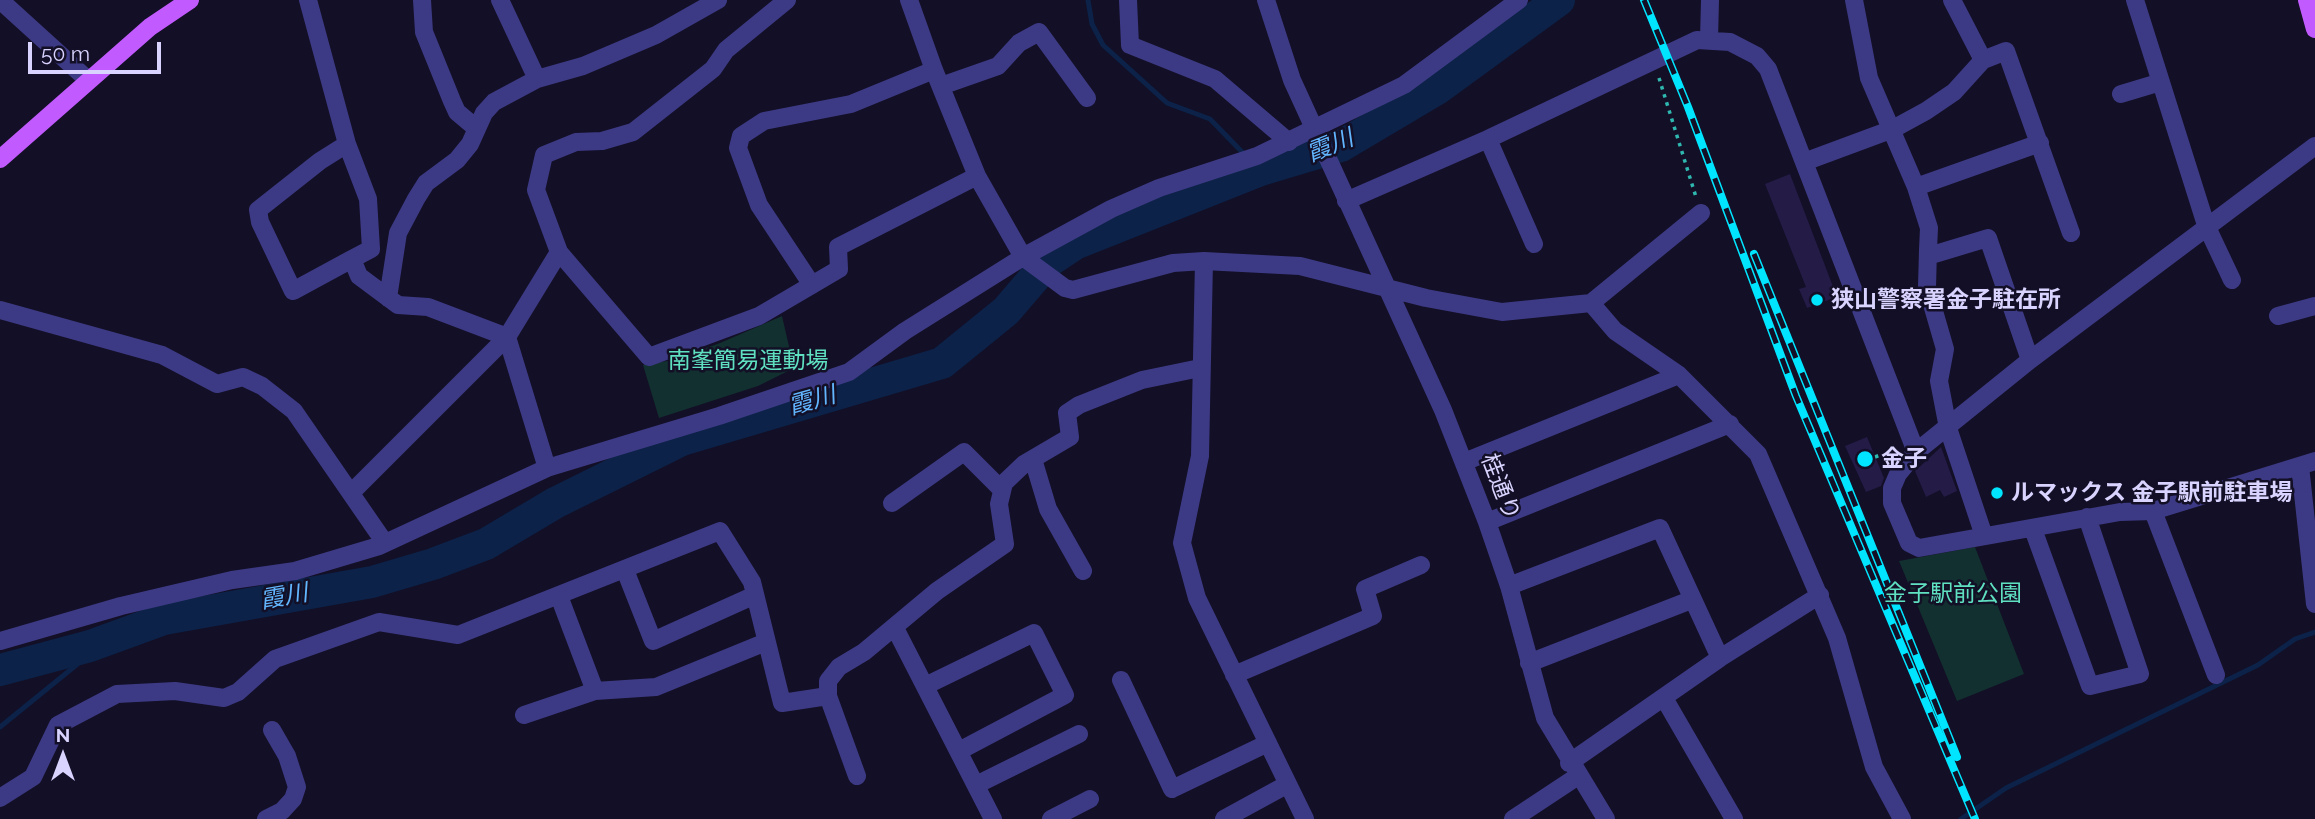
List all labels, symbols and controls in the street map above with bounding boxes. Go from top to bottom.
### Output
scale bar [32,28,164,72]
text: 50 m [41,41,90,66]
water label: 霞川 [1302,124,1358,168]
place label: 狭山警察署金子駐在所 [1831,286,2061,314]
marker: 狭山警察署金子駐在所 [1809,292,1825,308]
park label: 南峯簡易運動場 [668,347,828,375]
water label: 霞川 [785,381,839,421]
place label: 金子 [1881,445,1927,473]
marker: 金子 [1855,449,1875,469]
street label: 桂通り [1475,450,1525,524]
place label: ルマックス 金子駅前駐車場 [2011,479,2293,507]
marker: ルマックス 金子駅前駐車場 [1989,485,2005,501]
water label: 霞川 [258,579,310,615]
park label: 金子駅前公園 [1884,580,2022,608]
north arrow [28,721,98,791]
text: N [56,724,70,746]

